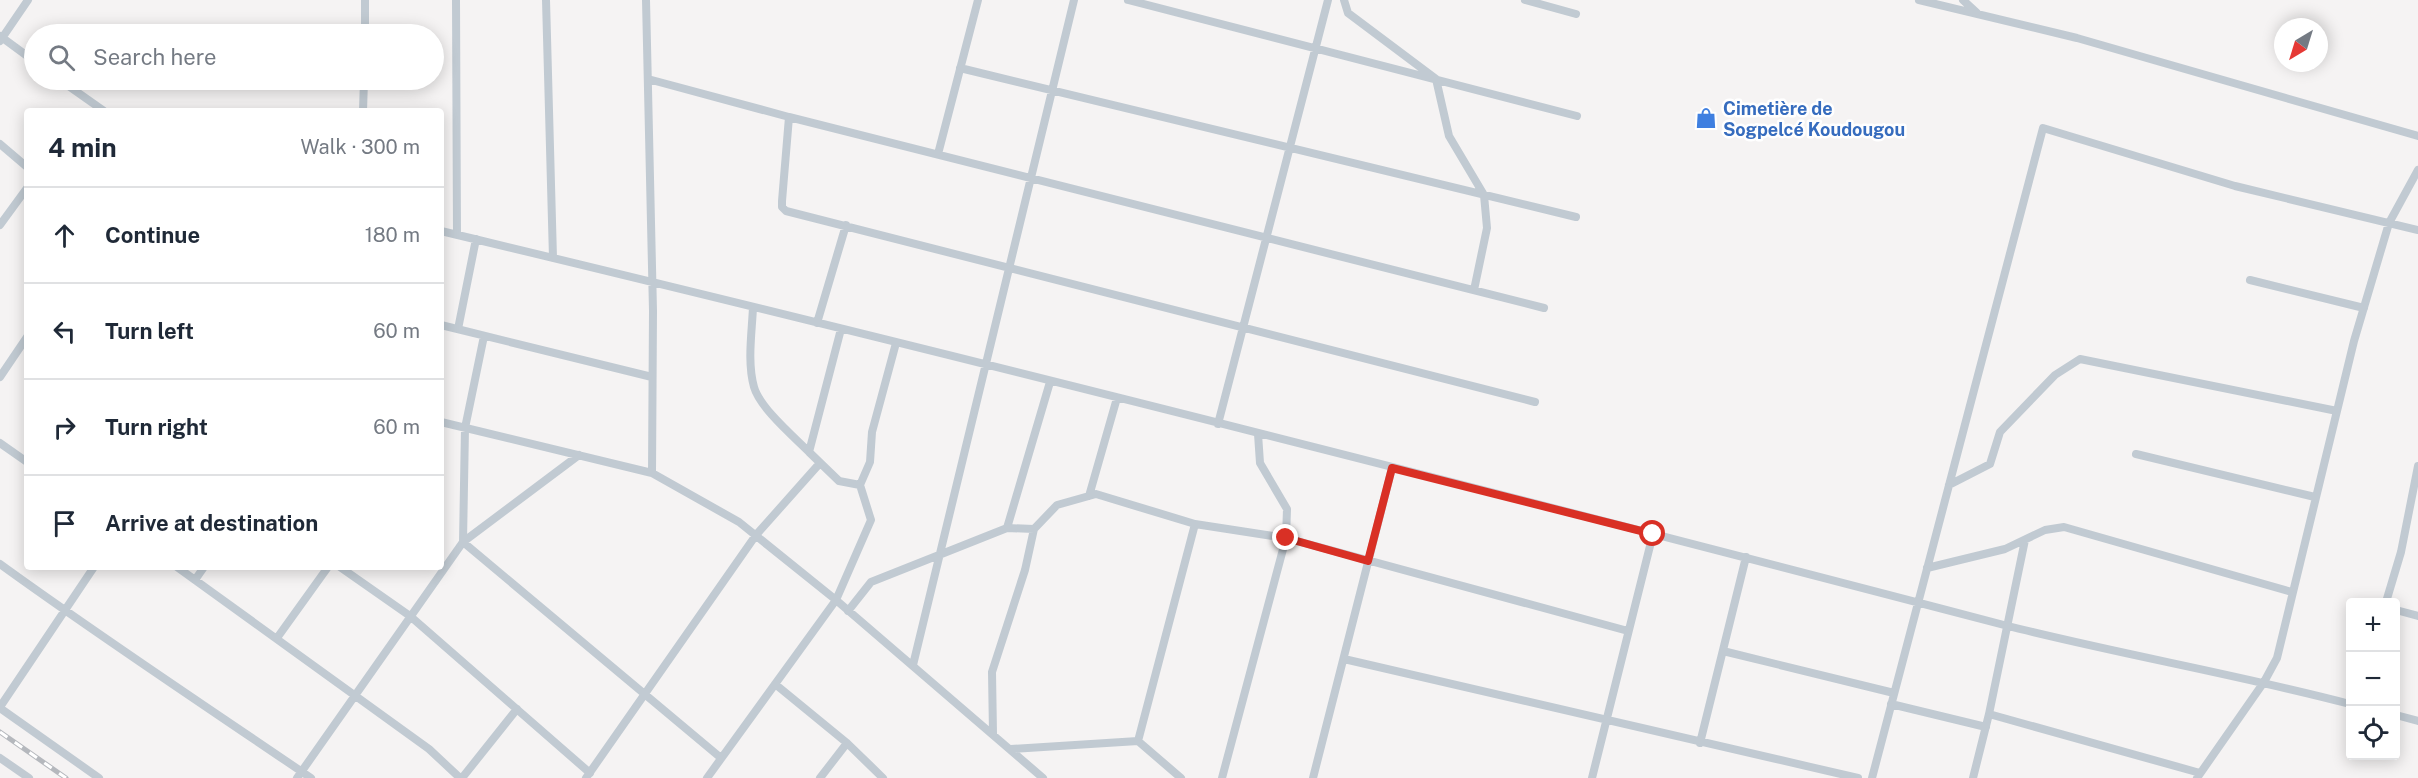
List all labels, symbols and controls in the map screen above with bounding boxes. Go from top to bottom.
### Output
north arrow [2274,18,2328,72]
search box [24,24,444,90]
icon: search [45,41,78,74]
text: Search here [93,44,217,70]
place label: Cimetière de Sogpelcé Koudougou [1723,98,1905,140]
shop icon: Cimetière de Sogpelcé Koudougou [1694,106,1718,130]
text: 4 min [48,132,117,163]
text: Walk · 300 m [300,135,420,159]
icon: ahead [48,219,81,252]
text: Continue [105,222,200,248]
text: 180 m [365,223,420,247]
icon: left [48,315,81,348]
text: Turn left [105,318,194,344]
text: 60 m [373,319,420,343]
icon: right [48,411,81,444]
text: Turn right [105,414,208,440]
text: 60 m [373,415,420,439]
icon: arrive [48,507,81,540]
text: Arrive at destination [105,510,318,536]
route start [1639,520,1665,546]
route end [1272,524,1298,550]
map controls [2346,598,2400,760]
button: + [2346,598,2400,652]
button: − [2346,652,2400,706]
button: locate [2346,706,2400,760]

